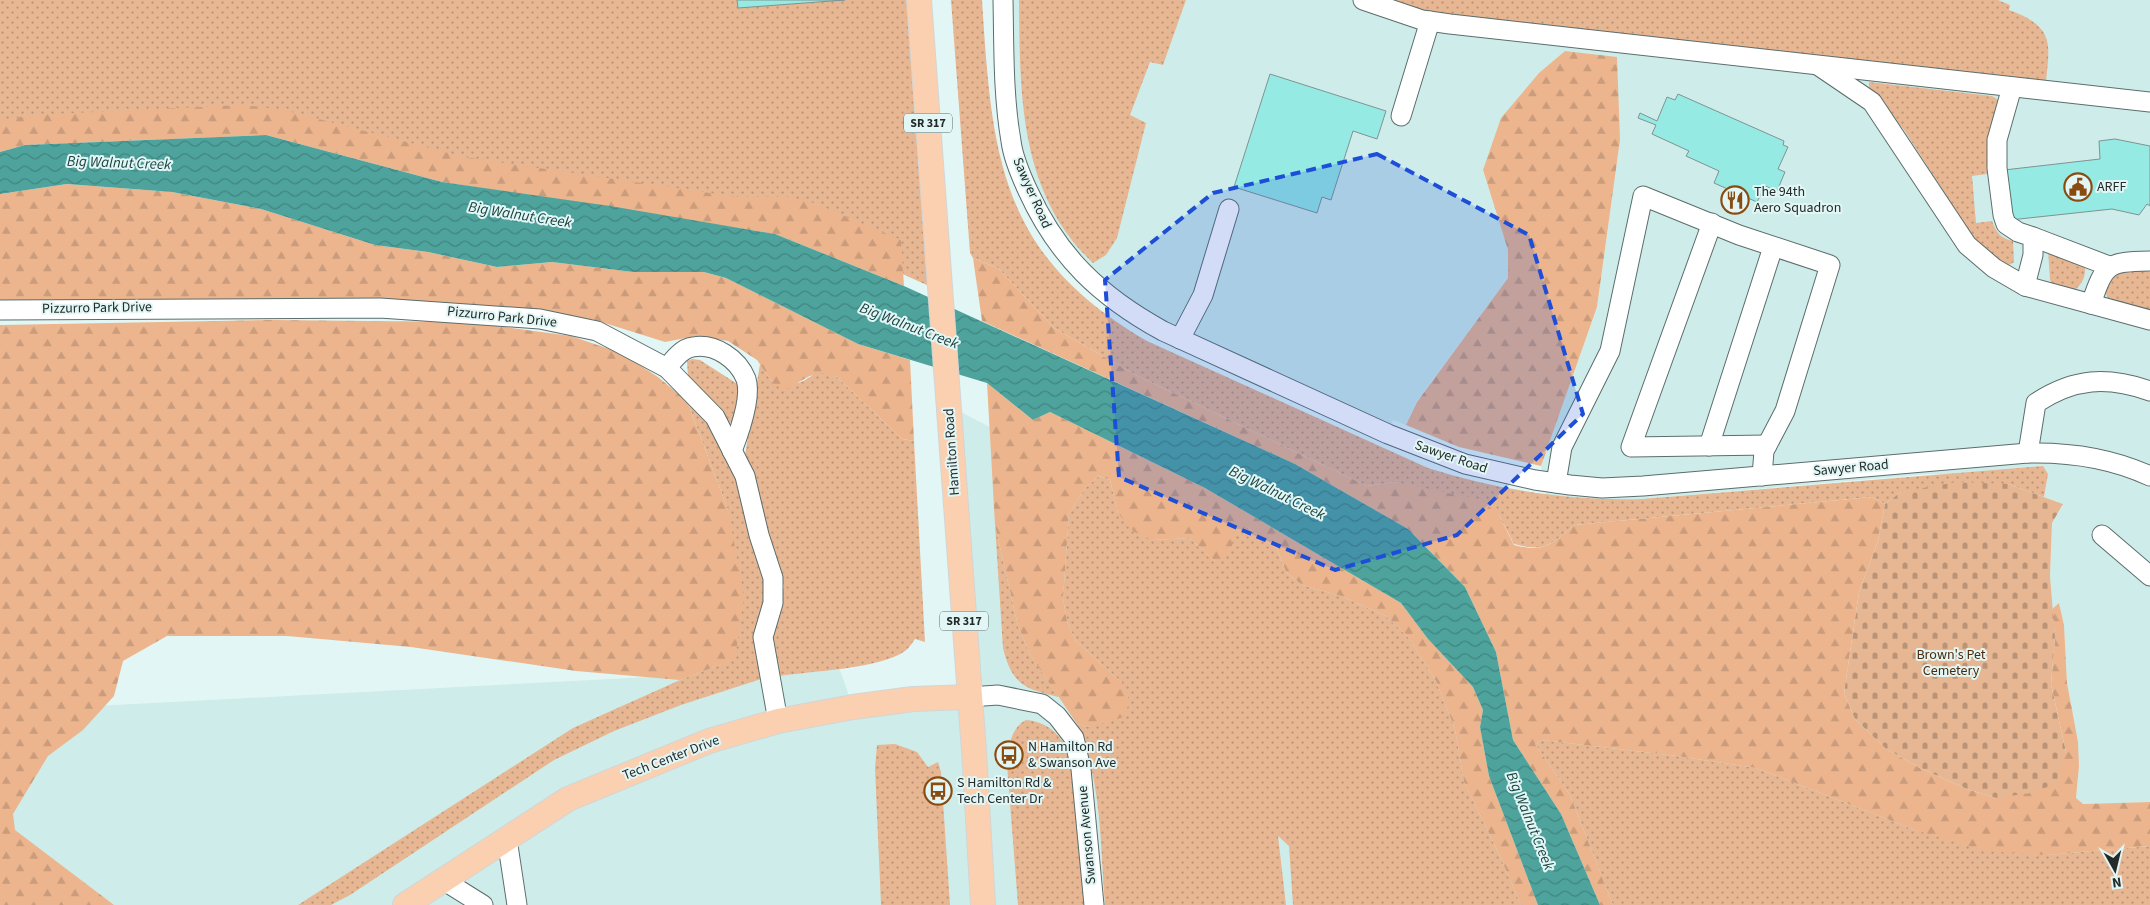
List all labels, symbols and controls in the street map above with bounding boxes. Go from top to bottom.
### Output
road number: SR 317 [904,114,952,132]
water label: Big Walnut Creek [66,151,172,175]
street label: Sawyer Road [1007,154,1057,232]
public building icon: ARFF [2063,172,2093,202]
place label: ARFF [2097,177,2126,197]
place label: The 94th Aero Squadron [1754,182,1841,218]
restaurant icon: The 94th Aero Squadron [1720,185,1750,215]
water label: Big Walnut Creek [467,196,574,234]
street label: Pizzurro Park Drive [42,297,152,319]
water label: Big Walnut Creek [857,297,962,355]
street label: Pizzurro Park Drive [446,301,558,333]
street label: Hamilton Road [939,408,965,496]
street label: Sawyer Road [1412,435,1490,479]
street label: Sawyer Road [1812,455,1890,481]
water label: Big Walnut Creek [1225,461,1329,526]
road number: SR 317 [940,612,988,630]
park label: Brown's Pet Cemetery [1916,645,1986,681]
street label: Tech Center Drive [620,730,722,786]
place label: N Hamilton Rd & Swanson Ave [1028,737,1116,773]
bus stop icon: N Hamilton Rd & Swanson Ave [994,740,1024,770]
water label: Big Walnut Creek [1501,769,1560,874]
place label: S Hamilton Rd & Tech Center Dr [957,773,1052,809]
bus stop icon: S Hamilton Rd & Tech Center Dr [923,776,953,806]
street label: Swanson Avenue [1073,785,1101,885]
north arrow [2090,845,2140,895]
text: N [2111,871,2123,892]

